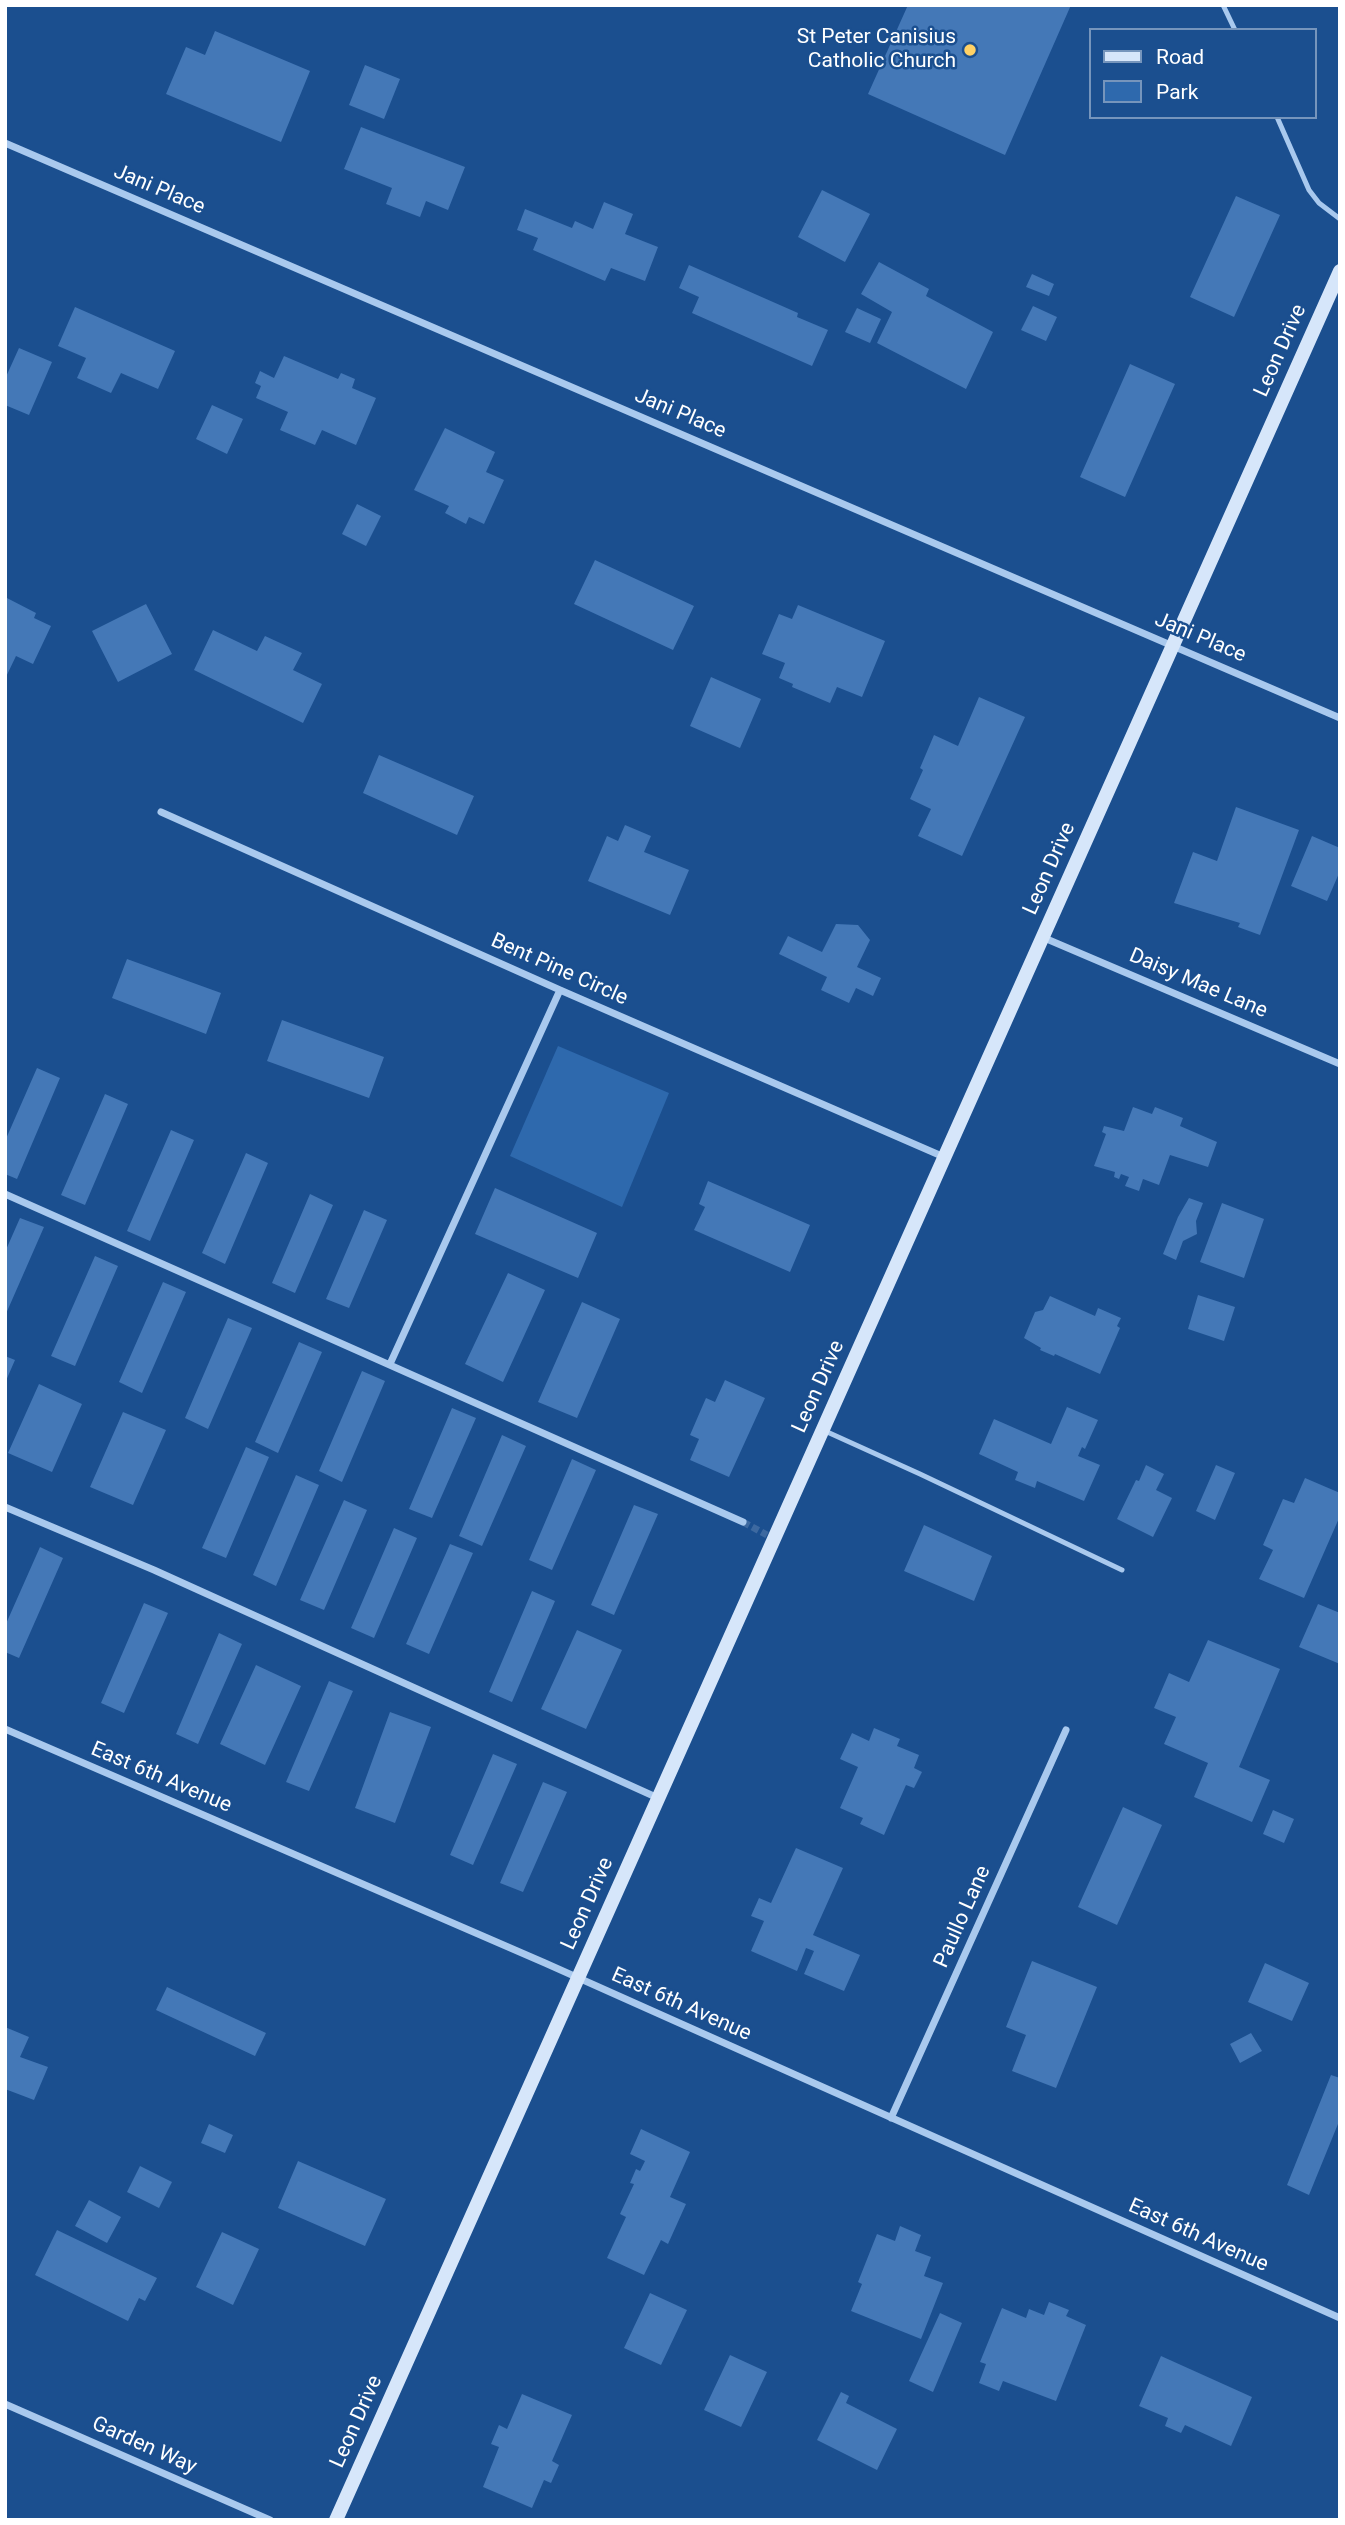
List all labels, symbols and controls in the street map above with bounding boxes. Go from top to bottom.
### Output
place label: St Peter Canisius Catholic Church [797,25,956,75]
legend [1090,28,1317,119]
marker: St Peter Canisius Catholic Church [962,42,978,58]
text: Road [1156,45,1204,69]
text: Park [1156,80,1198,104]
street label: Jani Place [110,159,208,221]
street label: Leon Drive [1249,301,1313,401]
street label: Jani Place [631,383,729,445]
street label: Jani Place [1151,607,1249,669]
street label: Leon Drive [1018,819,1082,919]
street label: Bent Pine Circle [487,929,631,1011]
street label: Daisy Mae Lane [1125,944,1271,1024]
street label: Leon Drive [787,1337,851,1437]
street label: East 6th Avenue [87,1737,235,1819]
street label: Leon Drive [556,1854,620,1954]
street label: Paullo Lane [929,1862,997,1972]
street label: East 6th Avenue [607,1963,755,2047]
street label: East 6th Avenue [1124,2194,1272,2278]
street label: Leon Drive [325,2372,389,2472]
street label: Garden Way [88,2412,200,2480]

